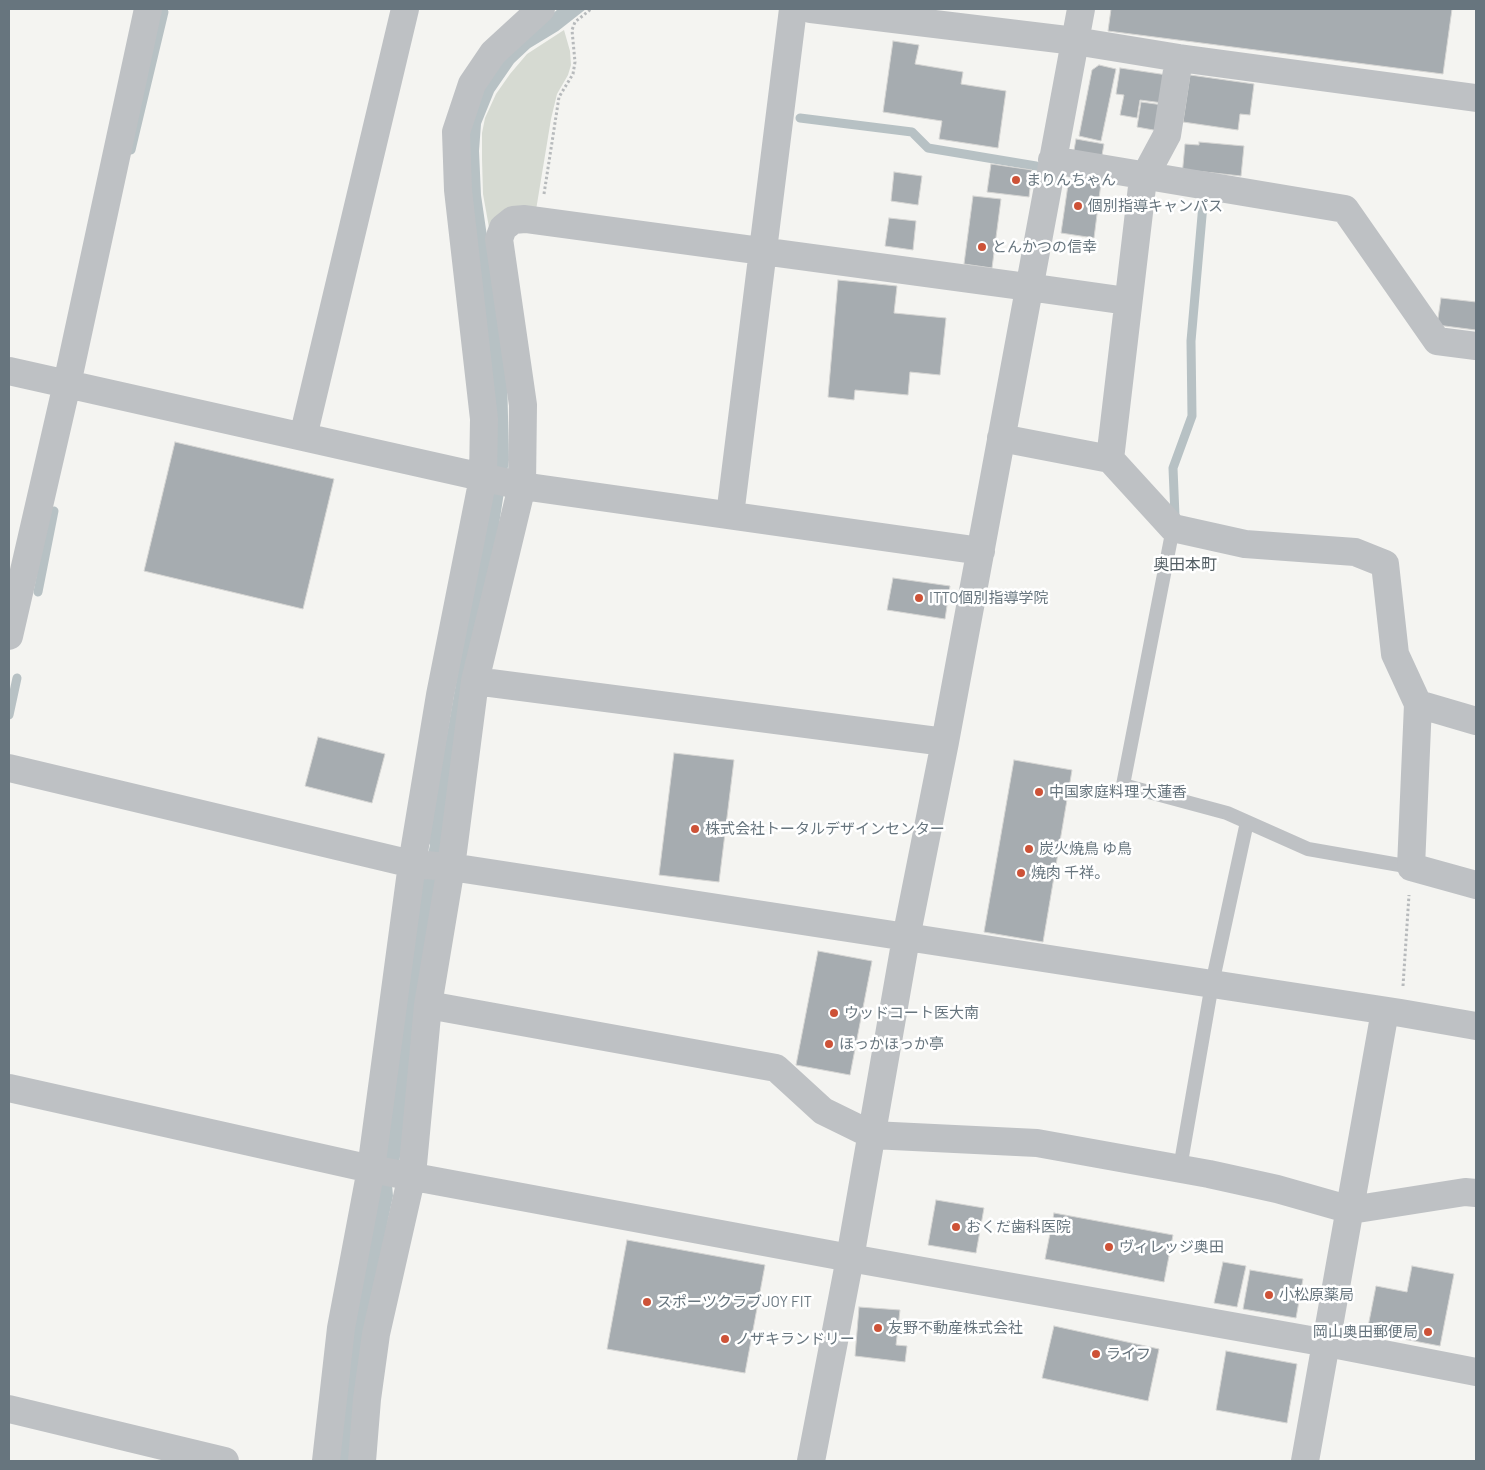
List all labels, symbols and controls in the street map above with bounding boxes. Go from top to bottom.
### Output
place label: まりんちゃん [1026,171,1116,189]
marker: まりんちゃん [1010,174,1022,186]
place label: 個別指導キャンパス [1088,197,1223,215]
marker: 個別指導キャンパス [1072,200,1084,212]
place label: とんかつの信幸 [992,238,1097,256]
marker: とんかつの信幸 [976,241,988,253]
district label: 奥田本町 [1153,555,1217,575]
place label: ITTO個別指導学院 [929,589,1049,607]
marker: ITTO個別指導学院 [913,592,925,604]
place label: 中国家庭料理 大蓮香 [1049,783,1187,801]
marker: 中国家庭料理 大蓮香 [1033,786,1045,798]
place label: 株式会社トータルデザインセンター [705,820,945,838]
marker: 株式会社トータルデザインセンター [689,823,701,835]
place label: 炭火焼鳥 ゆ鳥 [1039,840,1132,858]
marker: 炭火焼鳥 ゆ鳥 [1023,843,1035,855]
place label: 焼肉 千祥。 [1031,864,1109,882]
marker: 焼肉 千祥。 [1015,867,1027,879]
place label: ウッドコート医大南 [844,1004,979,1022]
marker: ウッドコート医大南 [828,1007,840,1019]
place label: ほっかほっか亭 [839,1035,944,1053]
marker: ほっかほっか亭 [823,1038,835,1050]
place label: おくだ歯科医院 [966,1218,1071,1236]
marker: おくだ歯科医院 [950,1221,962,1233]
place label: ヴィレッジ奥田 [1119,1238,1224,1256]
marker: ヴィレッジ奥田 [1103,1241,1115,1253]
place label: 小松原薬局 [1279,1286,1354,1304]
marker: 小松原薬局 [1263,1289,1275,1301]
place label: スポーツクラブJOY FIT [657,1293,812,1311]
marker: スポーツクラブJOY FIT [641,1296,653,1308]
place label: 友野不動産株式会社 [888,1319,1023,1337]
marker: 友野不動産株式会社 [872,1322,884,1334]
place label: 岡山奥田郵便局 [1313,1323,1418,1341]
marker: 岡山奥田郵便局 [1422,1326,1434,1338]
place label: ノザキランドリー [735,1330,855,1348]
marker: ノザキランドリー [719,1333,731,1345]
place label: ライフ [1106,1345,1151,1363]
marker: ライフ [1090,1348,1102,1360]

